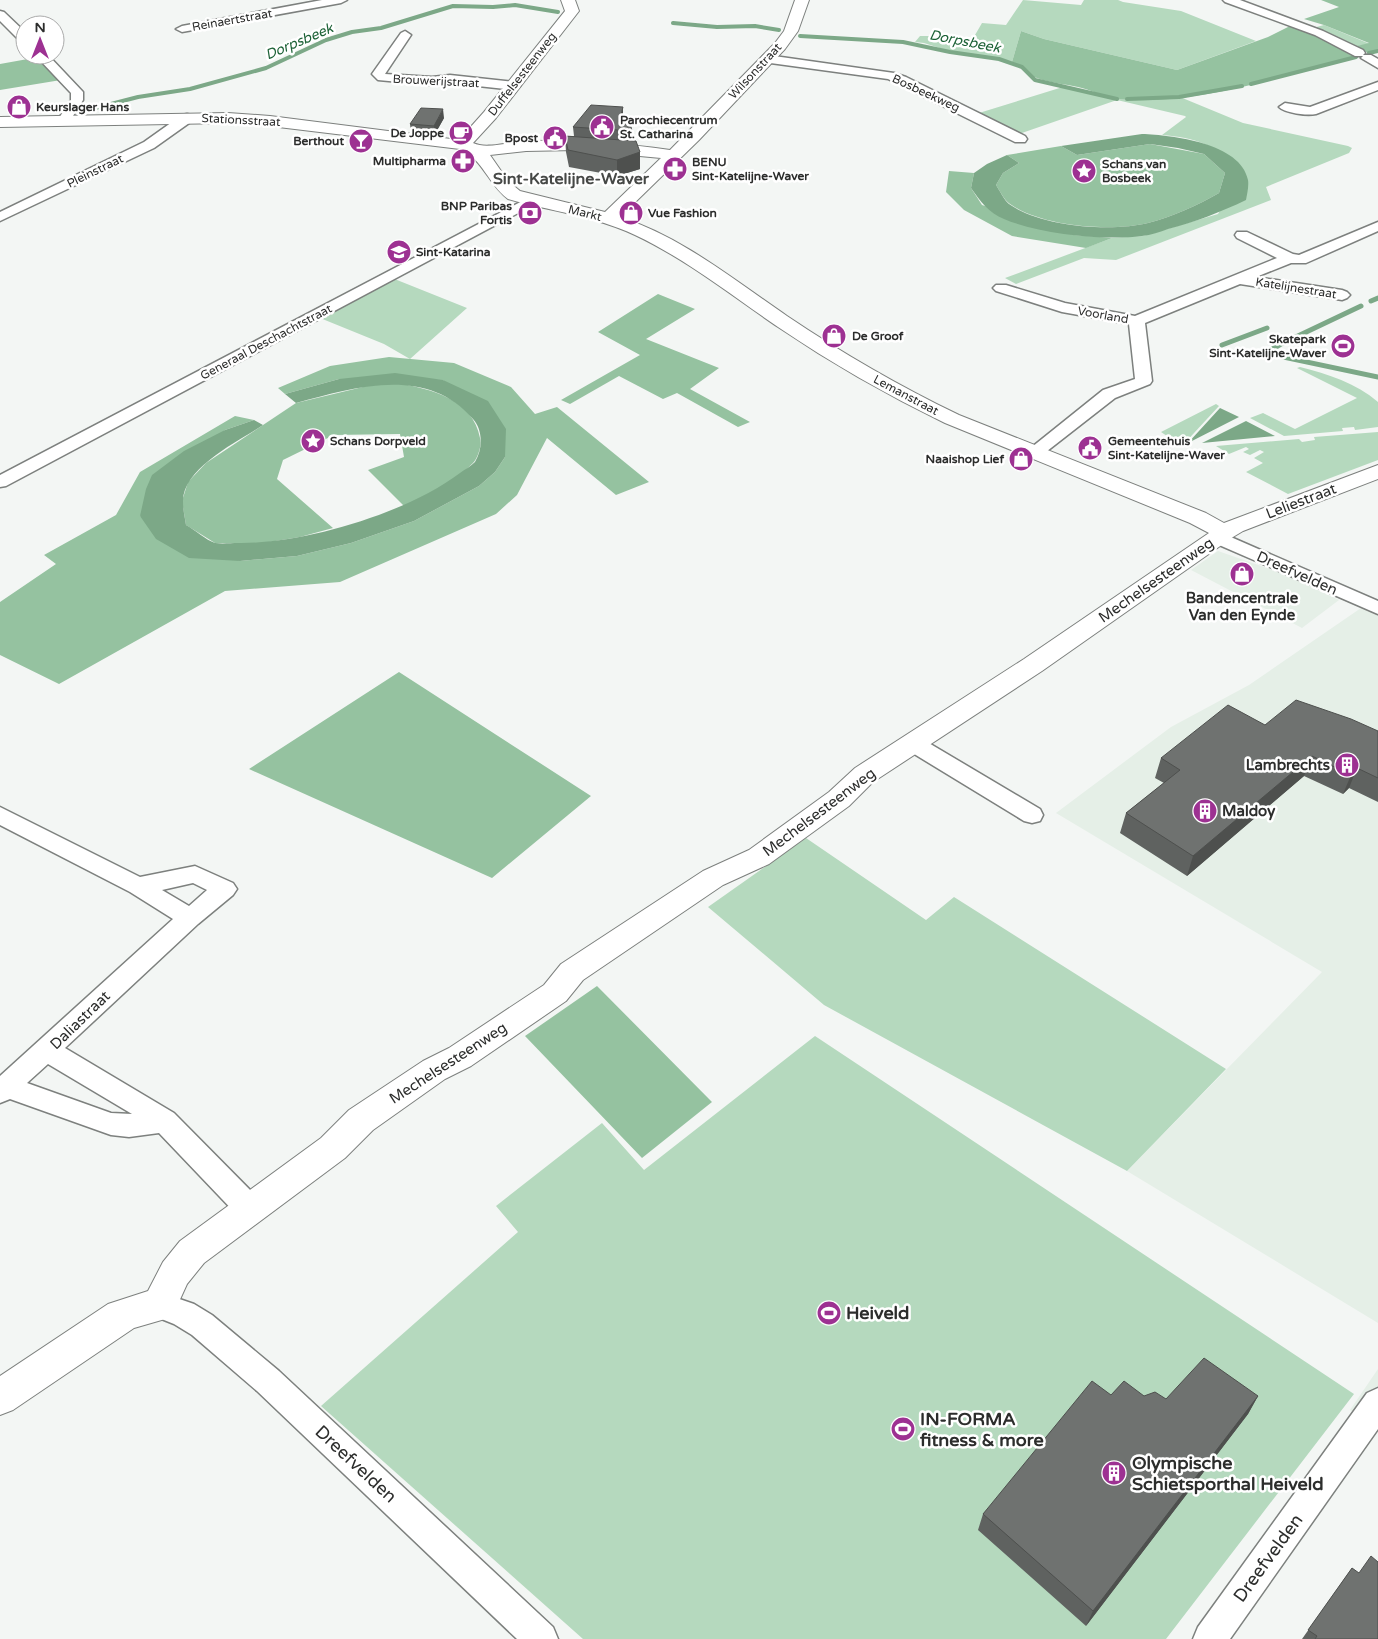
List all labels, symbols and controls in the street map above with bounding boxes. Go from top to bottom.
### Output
street label: Reinaertstraat [191,6,274,34]
north arrow [15,15,65,65]
text: N [34,19,46,36]
water label: Dorpsbeek [263,19,337,63]
water label: Dorpsbeek [928,26,1003,57]
street label: Duffelsesteenweg [485,29,559,119]
street label: Wilsonstraat [726,40,785,102]
street label: Bosbeekweg [890,71,962,115]
street label: Brouwerijstraat [392,72,480,90]
shop icon: Keurslager Hans [6,94,32,120]
place label: Keurslager Hans [36,100,129,115]
street label: Stationsstraat [201,111,281,129]
place label: Parochiecentrum St. Catharina [620,113,718,141]
public building icon: Parochiecentrum St. Catharina [589,114,615,140]
cafe icon: De Joppe [448,120,474,146]
public building icon: Bpost [542,125,568,151]
place label: De Joppe [390,126,444,141]
bar icon: Berthout [348,128,374,154]
place label: Bpost [505,131,538,146]
place label: Berthout [293,134,344,148]
pharmacy icon: Multipharma [450,148,476,174]
street label: Pleinstraat [65,151,126,191]
place label: Multipharma [373,154,446,169]
place label: BENU Sint-Katelijne-Waver [692,155,809,184]
pharmacy icon: BENU Sint-Katelijne-Waver [662,156,688,182]
place label: Schans van Bosbeek [1102,157,1166,185]
place icon: Schans van Bosbeek [1071,158,1097,184]
district label: Sint-Katelijne-Waver [493,169,650,189]
place label: BNP Paribas Fortis [441,199,512,227]
bank icon: BNP Paribas Fortis [517,200,543,226]
shop icon: Vue Fashion [618,200,644,226]
street label: Markt [567,202,604,224]
place label: Vue Fashion [648,206,717,220]
school or university icon: Sint-Katarina [386,239,412,265]
place label: Sint-Katarina [416,245,491,259]
street label: Katelijnestraat [1254,275,1338,301]
street label: Generaal Deschachtstraat [198,301,335,383]
street label: Voorland [1076,304,1130,326]
shop icon: De Groof [821,323,847,349]
place label: De Groof [852,329,904,343]
place label: Skatepark Sint-Katelijne-Waver [1209,332,1326,361]
sports icon: Skatepark Sint-Katelijne-Waver [1330,333,1356,359]
street label: Lemanstraat [871,372,941,418]
place icon: Schans Dorpveld [300,428,326,454]
place label: Schans Dorpveld [330,434,426,449]
place label: Gemeentehuis Sint-Katelijne-Waver [1108,434,1225,463]
public building icon: Gemeentehuis Sint-Katelijne-Waver [1077,435,1103,461]
shop icon: Naaishop Lief [1008,446,1034,472]
place label: Naaishop Lief [926,452,1004,467]
street label: Leliestraat [1263,479,1339,523]
street label: Mechelsesteenweg [1095,534,1217,626]
street label: Dreefvelden [1254,547,1340,599]
shop icon: Bandencentrale Van den Eynde [1229,561,1255,587]
place label: Bandencentrale Van den Eynde [1186,589,1299,625]
building icon: Lambrechts [1334,752,1360,778]
place label: Lambrechts [1246,756,1330,774]
street label: Mechelsesteenweg [759,764,879,860]
building icon: Maldoy [1192,798,1218,824]
place label: Maldoy [1222,802,1275,821]
street label: Daliastraat [46,987,114,1053]
street label: Mechelsesteenweg [386,1018,510,1108]
sports icon: Heiveld [816,1300,842,1326]
place label: Heiveld [846,1302,909,1324]
place label: IN-FORMA fitness & more [920,1408,1044,1451]
sports icon: IN-FORMA fitness & more [890,1416,916,1442]
street label: Dreefvelden [311,1421,401,1507]
place label: Olympische Schietsporthal Heiveld [1132,1452,1324,1495]
building icon: Olympische Schietsporthal Heiveld [1101,1460,1127,1486]
street label: Dreefvelden [1229,1510,1307,1606]

